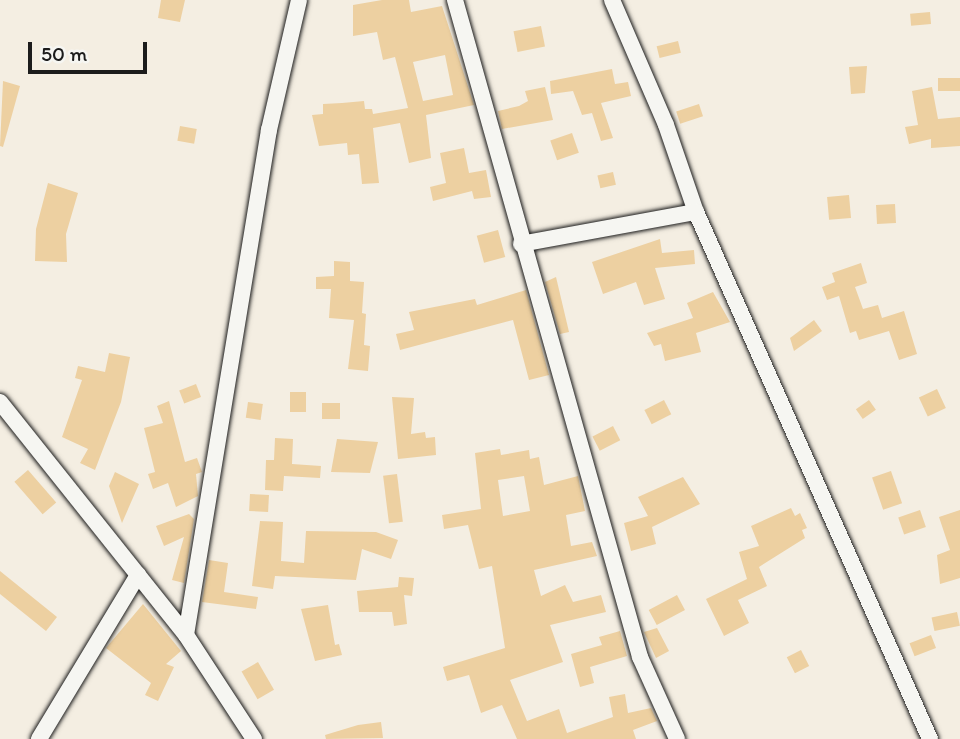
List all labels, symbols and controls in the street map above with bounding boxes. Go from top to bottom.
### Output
scale bar [32,28,150,72]
text: 50 m [41,41,87,66]

